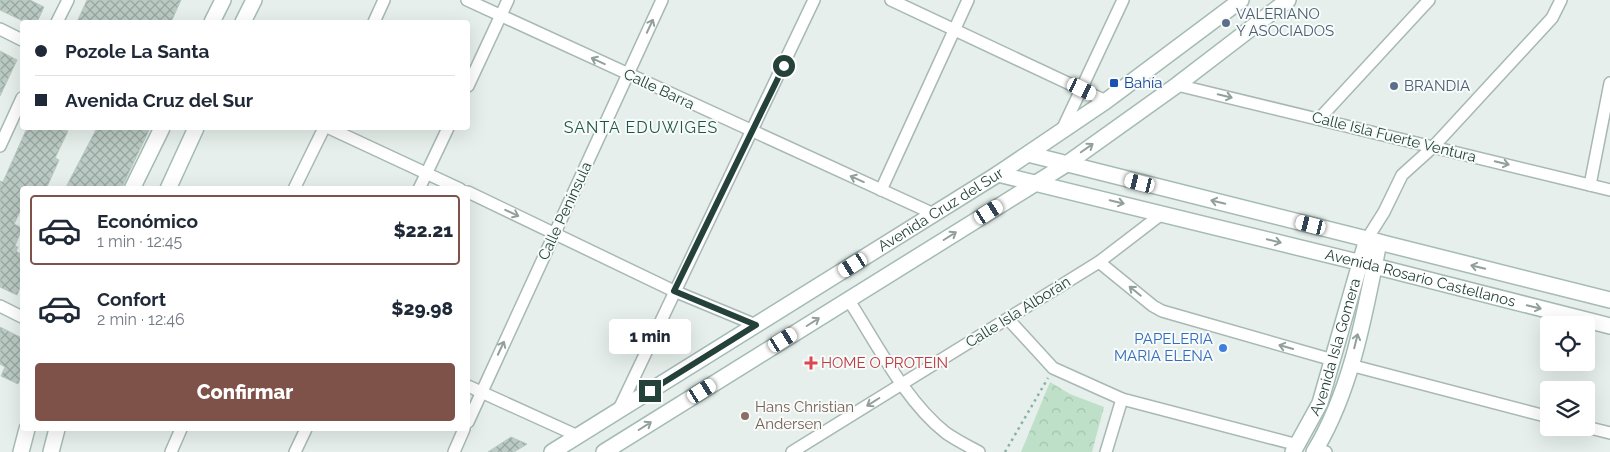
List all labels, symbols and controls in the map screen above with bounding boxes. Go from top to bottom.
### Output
place label: VALERIANO Y ASOCIADOS [1236,5,1334,40]
marker: VALERIANO Y ASOCIADOS [1220,17,1232,29]
one-way arrow [646,19,656,34]
text: Pozole La Santa [65,40,209,62]
route start [773,55,795,77]
one-way arrow [591,56,606,65]
street label: Calle Barra [621,65,697,113]
place label: Bahía [1124,74,1162,92]
car [1065,76,1098,102]
marker: Bahía [1108,77,1120,89]
place label: BRANDIA [1404,77,1470,95]
marker: BRANDIA [1388,80,1400,92]
text: Avenida Cruz del Sur [65,89,253,111]
one-way arrow [1216,92,1232,101]
street label: Calle Isla Fuerte Ventura [1310,108,1478,166]
district label: SANTA EDUWIGES [564,118,718,137]
one-way arrow [1080,143,1094,154]
street label: Calle Península [534,159,596,263]
one-way arrow [1493,159,1509,168]
street label: Avenida Cruz del Sur [875,164,1007,256]
car [1123,172,1156,194]
one-way arrow [850,174,865,184]
one-way arrow [1211,197,1227,206]
car [972,198,1005,226]
one-way arrow [1108,198,1124,207]
icon: car [37,208,82,253]
one-way arrow [504,209,519,218]
text: Económico [97,210,198,232]
car [1294,214,1327,236]
text: $22.21 [393,219,453,241]
one-way arrow [943,230,957,240]
text: 1 min · 12:45 [97,232,182,251]
one-way arrow [1266,237,1282,246]
street label: Avenida Rosario Castellanos [1323,245,1517,311]
car [836,251,869,279]
one-way arrow [1470,262,1486,271]
street label: Calle Isla Alborán [962,272,1074,352]
street label: Avenida Isla Gomera [1306,276,1364,419]
icon: car [37,286,82,331]
one-way arrow [1129,286,1142,297]
text: Confort [97,288,166,310]
text: $29.98 [391,297,453,319]
one-way arrow [1525,303,1541,312]
text: 2 min · 12:46 [97,310,185,329]
one-way arrow [805,316,819,326]
map controls [1540,316,1595,436]
button: locate [1540,316,1595,371]
callout: 1 min [609,318,691,354]
car [766,326,799,354]
text: 1 min [629,327,671,346]
place label: PAPELERIA MARIA ELENA [1114,330,1213,365]
one-way arrow [1352,334,1361,350]
one-way arrow [497,341,507,356]
one-way arrow [1278,341,1294,351]
marker: PAPELERIA MARIA ELENA [1217,342,1229,354]
place label: HOME O PROTEIN [821,354,948,372]
marker: HOME O PROTEIN [805,357,817,369]
button: Confirmar [35,363,455,421]
car [685,377,718,405]
route end [639,380,661,402]
button: layers [1540,381,1595,436]
one-way arrow [867,397,881,407]
place label: Hans Christian Andersen [755,398,854,433]
marker: Hans Christian Andersen [739,410,751,422]
one-way arrow [638,421,652,432]

